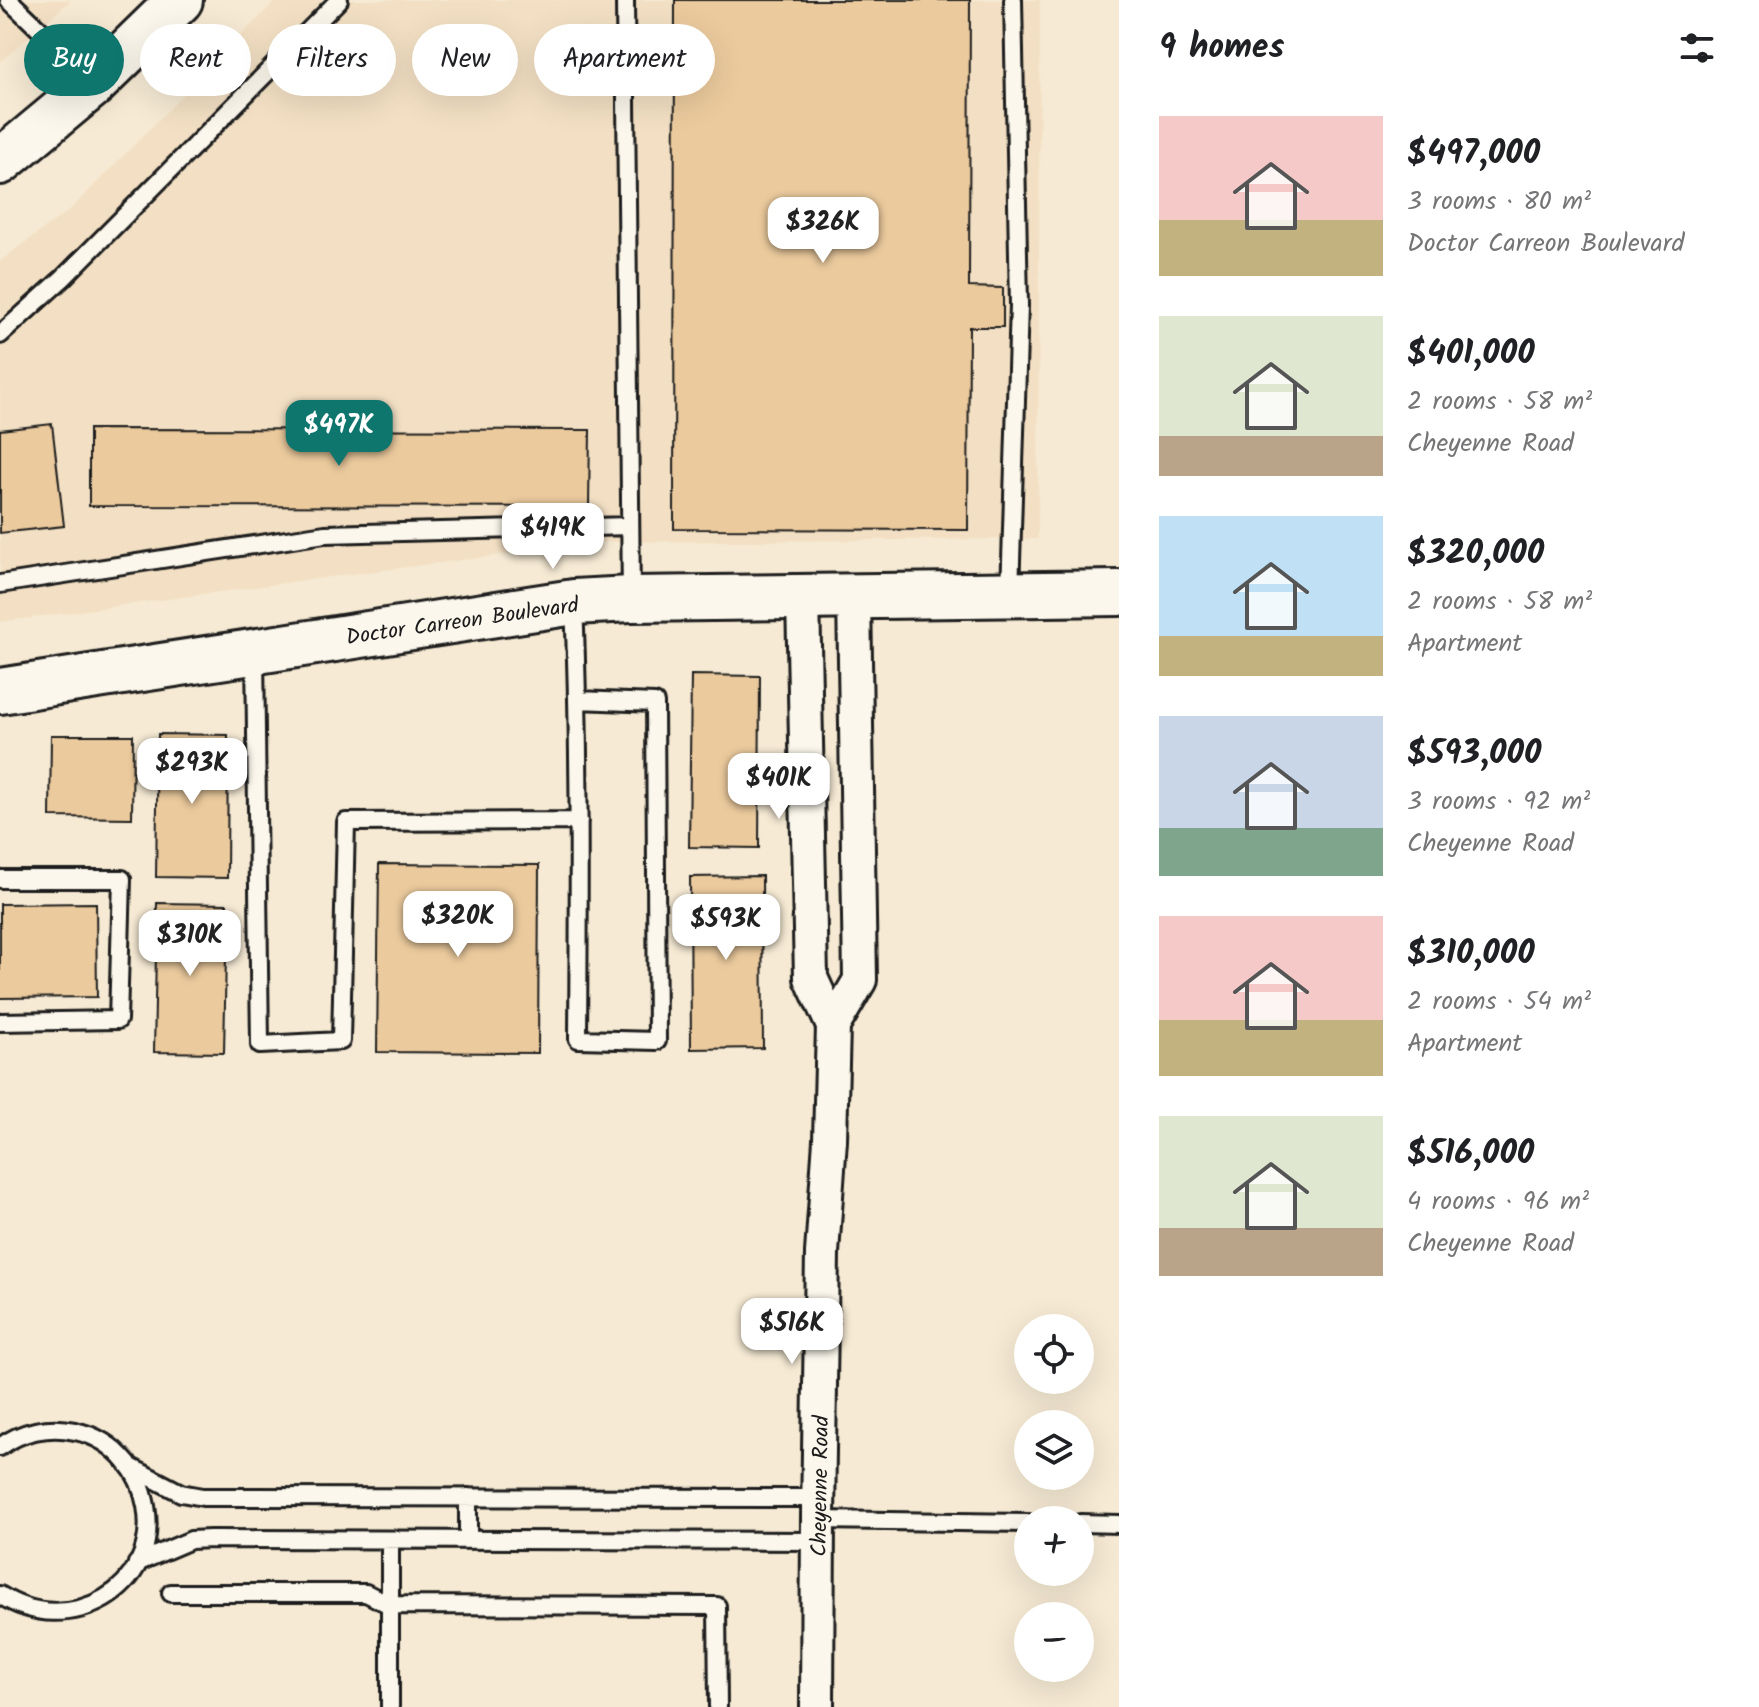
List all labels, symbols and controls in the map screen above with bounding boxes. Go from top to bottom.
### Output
text: 9 homes [1159,21,1284,75]
chip: Buy [24,24,124,96]
chip: Rent [140,24,251,96]
chip: Filters [267,24,396,96]
chip: New [412,24,518,96]
chip: Apartment [534,24,715,96]
icon: filters [1675,26,1719,70]
text: $497,000 [1407,127,1540,181]
icon: home [1223,148,1319,244]
text: 3 rooms · 80 m² [1407,181,1591,223]
pin: $326K [767,197,879,265]
text: $326K [786,202,860,244]
text: Doctor Carreon Boulevard [1407,223,1684,265]
text: $401,000 [1407,327,1535,381]
icon: home [1223,348,1319,444]
text: 2 rooms · 58 m² [1407,381,1592,423]
pin: $497K [283,400,395,468]
text: $497K [304,405,374,447]
text: Cheyenne Road [1407,423,1574,465]
pin: $419K [497,503,609,571]
text: $419K [520,508,586,550]
text: $320,000 [1407,527,1544,581]
icon: home [1223,548,1319,644]
text: 2 rooms · 58 m² [1407,581,1592,623]
street label: Doctor Carreon Boulevard [344,589,582,656]
text: Apartment [1407,623,1522,665]
text: $593,000 [1407,727,1541,781]
pin: $293K [136,738,248,806]
text: $293K [155,743,229,785]
icon: home [1223,748,1319,844]
pin: $401K [723,753,835,821]
text: $401K [746,758,812,800]
text: 3 rooms · 92 m² [1407,781,1590,823]
text: Cheyenne Road [1407,823,1574,865]
pin: $320K [402,891,514,959]
pin: $593K [670,894,782,962]
text: $320K [421,896,495,938]
text: $593K [690,899,762,941]
pin: $310K [134,910,246,978]
text: $310K [157,915,223,957]
text: $310,000 [1407,927,1535,981]
icon: home [1223,948,1319,1044]
text: 2 rooms · 54 m² [1407,981,1591,1023]
text: Apartment [1407,1023,1522,1065]
text: $516,000 [1407,1127,1534,1181]
icon: home [1223,1148,1319,1244]
text: 4 rooms · 96 m² [1407,1181,1589,1223]
text: Cheyenne Road [1407,1223,1574,1265]
pin: $516K [736,1298,848,1366]
text: $516K [759,1303,825,1345]
map controls [1014,1314,1094,1682]
button: locate [1014,1314,1094,1394]
button: layers [1014,1410,1094,1490]
street label: Cheyenne Road [803,1414,840,1557]
button: + [1014,1506,1094,1586]
button: − [1014,1602,1094,1682]

